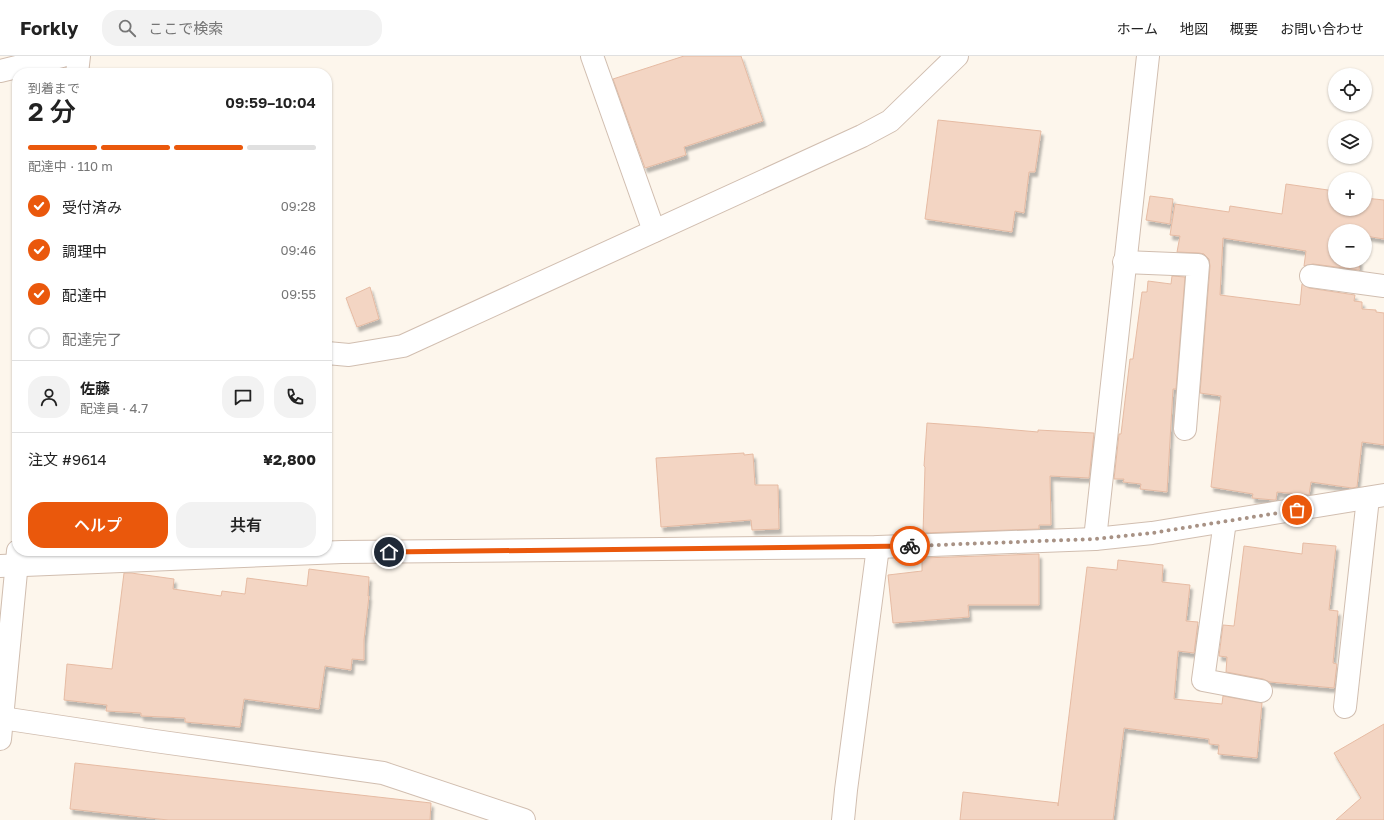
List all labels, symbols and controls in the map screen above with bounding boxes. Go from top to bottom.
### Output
search box [102,10,382,46]
text: Forkly [20,16,78,39]
icon: search [116,17,138,39]
text: ここで検索 [148,19,223,37]
text: ホーム [1116,20,1158,37]
text: 地図 [1180,20,1208,37]
text: 概要 [1230,20,1258,37]
text: お問い合わせ [1280,20,1364,37]
map controls [1328,68,1372,268]
button: locate [1328,68,1372,112]
text: 到着まで [28,80,80,96]
text: 09:59–10:04 [225,93,316,111]
text: 2 分 [28,96,76,127]
button: layers [1328,120,1372,164]
text: 配達中 · 110 m [28,158,113,174]
button: + [1328,172,1372,216]
icon: check [28,195,50,217]
text: 受付済み [62,198,122,216]
text: 09:28 [281,198,316,214]
button: − [1328,224,1372,268]
icon: check [28,239,50,261]
text: 調理中 [62,242,107,260]
text: 09:46 [280,242,316,258]
icon: check [28,283,50,305]
text: 配達中 [62,286,107,304]
text: 09:55 [281,286,316,302]
text: 配達完了 [62,330,122,348]
button: person [28,376,70,418]
button: chat [222,376,264,418]
button: phone [274,376,316,418]
text: 佐藤 [80,379,110,397]
text: 配達員 · 4.7 [80,400,148,416]
text: 注文 #9614 [28,450,107,468]
text: ¥2,800 [263,450,316,468]
pin [1280,493,1314,527]
icon: bag [1286,499,1308,521]
button: ヘルプ [28,502,168,548]
button: 共有 [176,502,316,548]
courier [890,526,930,566]
pin [372,535,406,569]
icon: bike [899,535,921,557]
icon: home [378,541,400,563]

